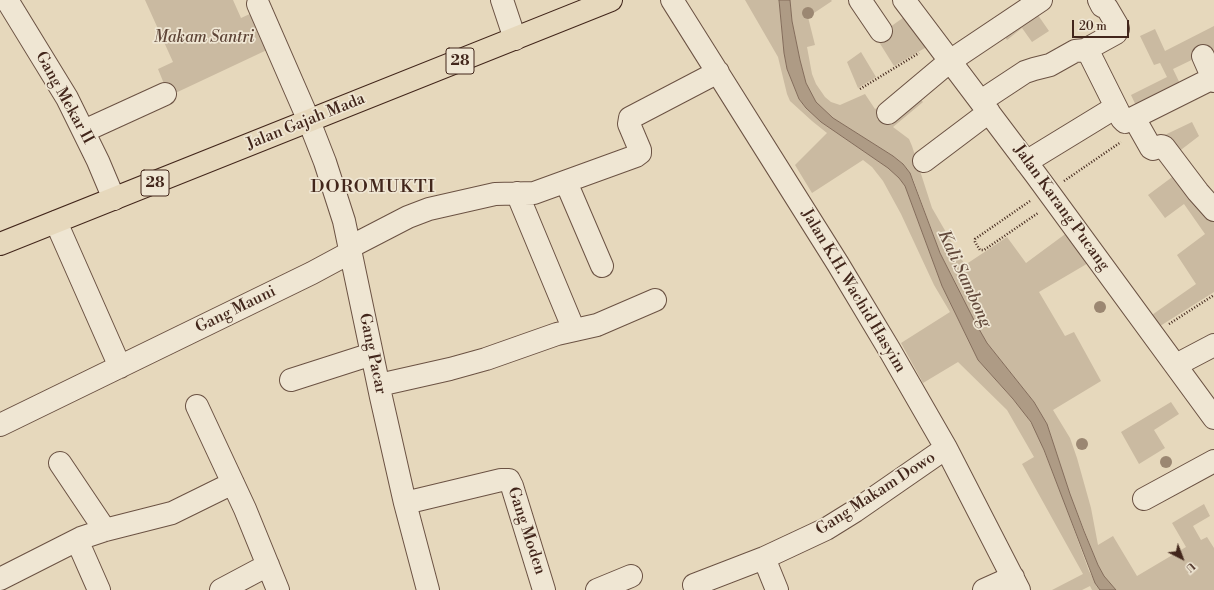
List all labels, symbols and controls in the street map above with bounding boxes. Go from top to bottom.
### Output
scale bar [1074,12,1131,38]
text: 20 m [1079,19,1107,34]
park label: Makam Santri [154,28,254,48]
road number: 28 [446,48,474,74]
street label: Gang Mekar II [31,49,97,147]
street label: Jalan Gajah Mada [244,90,368,154]
street label: Jalan Karang Pucang [1009,141,1113,275]
road number: 28 [141,170,169,196]
district label: DOROMUKTI [310,177,436,199]
street label: Jalan K.H. Wachid Hasyim [796,206,910,376]
water label: Kali Sambong [933,227,995,331]
street label: Gang Mauni [193,282,279,338]
street label: Gang Pacar [354,312,390,396]
street label: Gang Makam Dowo [813,448,939,540]
street label: Gang Moden [503,485,549,577]
north arrow [1162,538,1202,578]
text: U [1182,559,1198,575]

